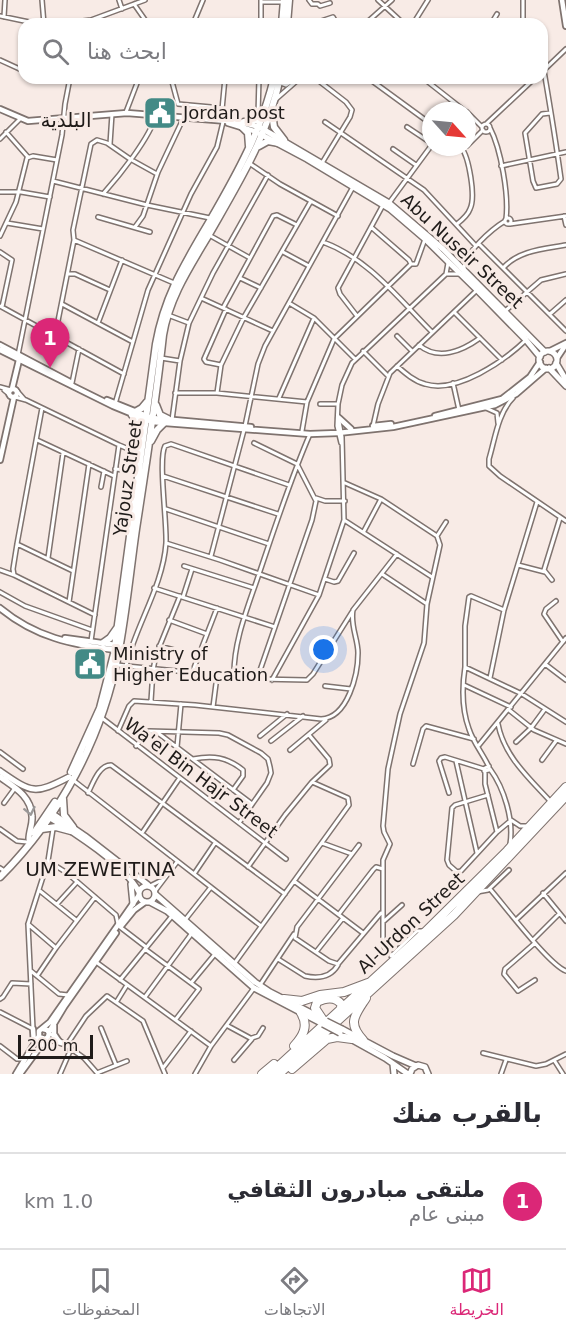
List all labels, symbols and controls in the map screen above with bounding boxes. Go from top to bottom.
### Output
search box [18,18,548,84]
icon: search [39,35,72,68]
text: ابحث هنا [87,39,167,64]
public building icon: Jordan post [142,95,178,131]
place label: Jordan post [182,102,285,123]
north arrow [422,102,476,156]
district label: البلدية [40,108,92,132]
street label: Abu Nuseir Street [397,189,528,313]
pin: 1 [31,318,70,368]
street label: Yajouz Street [109,419,146,538]
your location [309,635,338,664]
place label: Ministry of Higher Education [113,643,268,685]
public building icon: Ministry of Higher Education [72,646,108,682]
street label: Wa'el Bin Hajr Street [121,713,282,842]
one-way arrow [23,806,36,816]
district label: UM ZEWEITINA [25,857,175,881]
street label: Al-Urdon Street [353,868,468,977]
scale bar [18,1032,93,1060]
text: 200 m [27,1036,78,1055]
text: بالقرب منك [392,1098,542,1128]
text: ملتقى مبادرون الثقافي [227,1177,485,1202]
text: 1.0 km [24,1189,93,1213]
text: 1 [516,1189,529,1213]
text: مبنى عام [409,1202,485,1226]
tab: المحفوظات [62,1264,140,1319]
tab: الاتجاهات [264,1264,325,1319]
tab: الخريطة [449,1264,504,1319]

